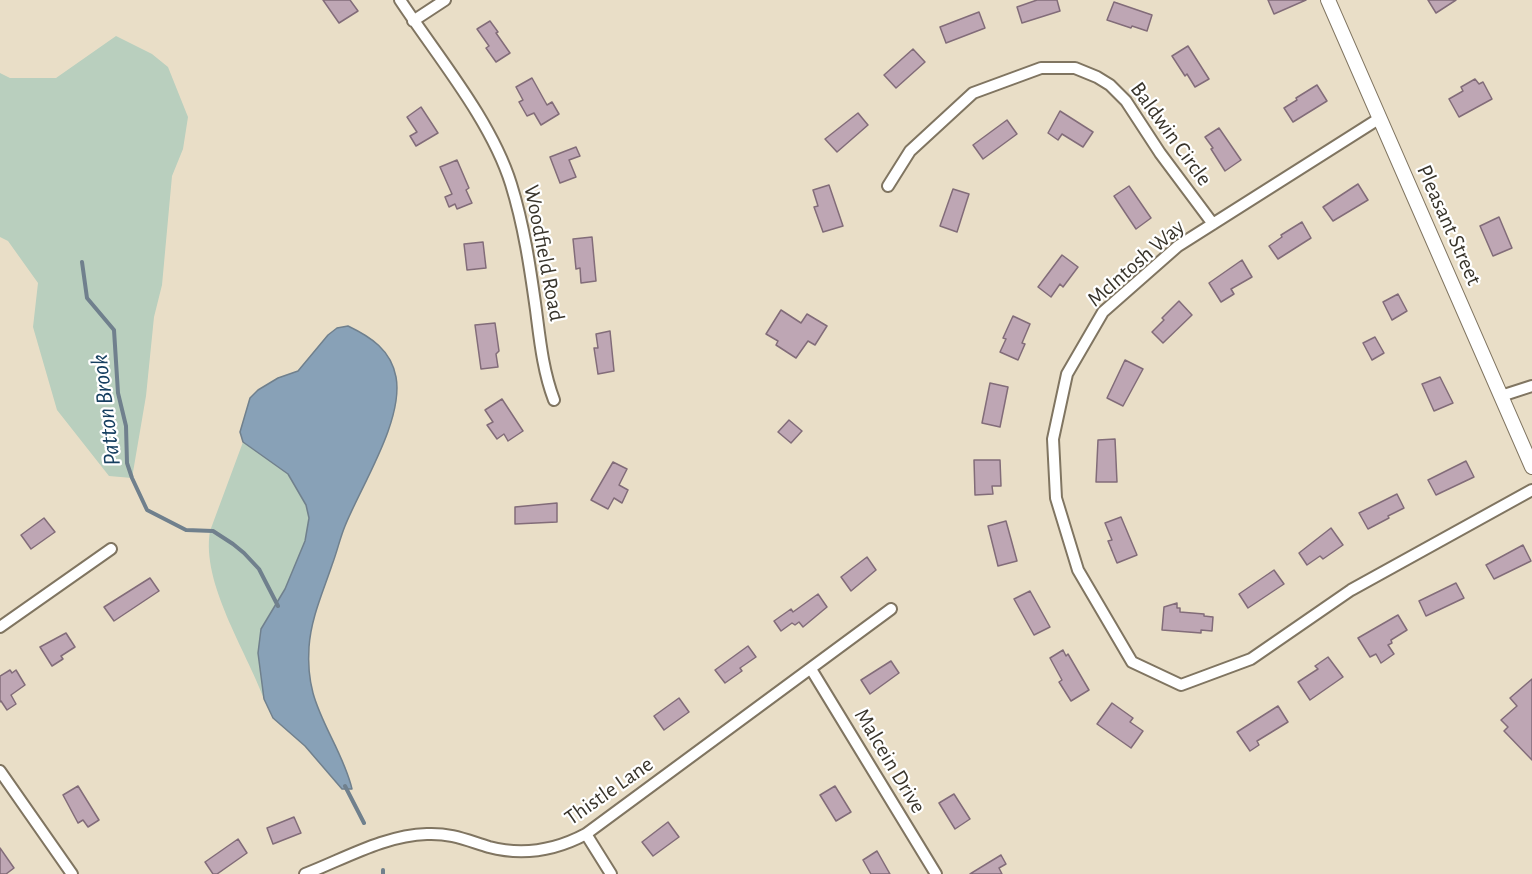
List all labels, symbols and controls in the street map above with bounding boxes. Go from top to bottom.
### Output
street label: Baldwin Circle [1125,77,1217,191]
street label: Pleasant Street [1411,161,1487,289]
street label: Woodfield Road [518,183,570,323]
street label: McIntosh Way [1082,214,1190,312]
water label: Patton Brook [85,353,127,467]
street label: Malcein Drive [848,704,932,818]
street label: Thistle Lane [560,751,658,831]

